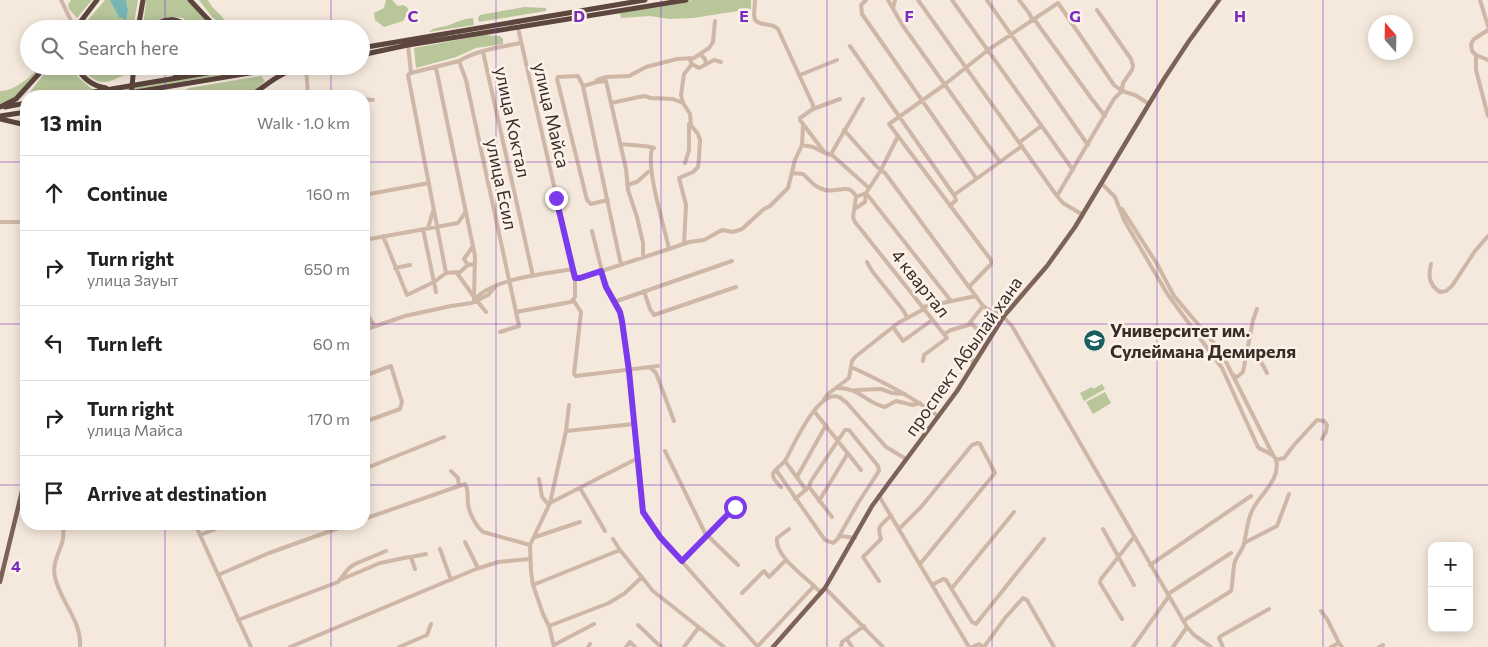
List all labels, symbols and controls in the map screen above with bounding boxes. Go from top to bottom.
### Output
text: C [408,6,419,25]
text: D [573,6,585,25]
text: E [739,6,749,25]
text: F [904,6,914,25]
text: G [1069,6,1081,25]
text: H [1234,6,1246,25]
north arrow [1368,15,1413,60]
search box [20,20,370,75]
icon: search [38,34,66,62]
text: Search here [78,36,178,59]
street label: улица Майса [529,60,575,170]
street label: улица Коктал [491,65,535,179]
text: 13 min [40,110,102,135]
text: Walk · 1.0 km [257,113,350,132]
street label: улица Есил [482,136,522,232]
icon: ahead [40,179,68,207]
text: Continue [87,182,167,205]
text: 160 m [306,184,350,203]
route end [545,187,568,210]
street label: 4 квартал [887,244,955,322]
text: Turn right [87,247,174,270]
icon: right [40,254,68,282]
text: 650 m [304,259,350,278]
text: улица Зауыт [87,270,179,289]
street label: проспект Абылай хана [900,272,1026,440]
place label: Университет им. Сулеймана Демиреля [1110,319,1296,362]
school or university icon: Университет им. Сулеймана Демиреля [1082,328,1106,352]
icon: left [40,329,68,357]
text: Turn left [87,332,162,355]
text: 60 m [313,334,350,353]
text: Turn right [87,397,174,420]
icon: right [40,404,68,432]
text: 170 m [307,409,350,428]
text: улица Майса [87,420,183,439]
icon: arrive [40,479,68,507]
text: Arrive at destination [87,482,267,505]
route start [724,496,747,519]
map controls [1428,542,1473,632]
button: + [1428,542,1473,587]
text: 4 [11,556,21,575]
button: − [1428,587,1473,632]

